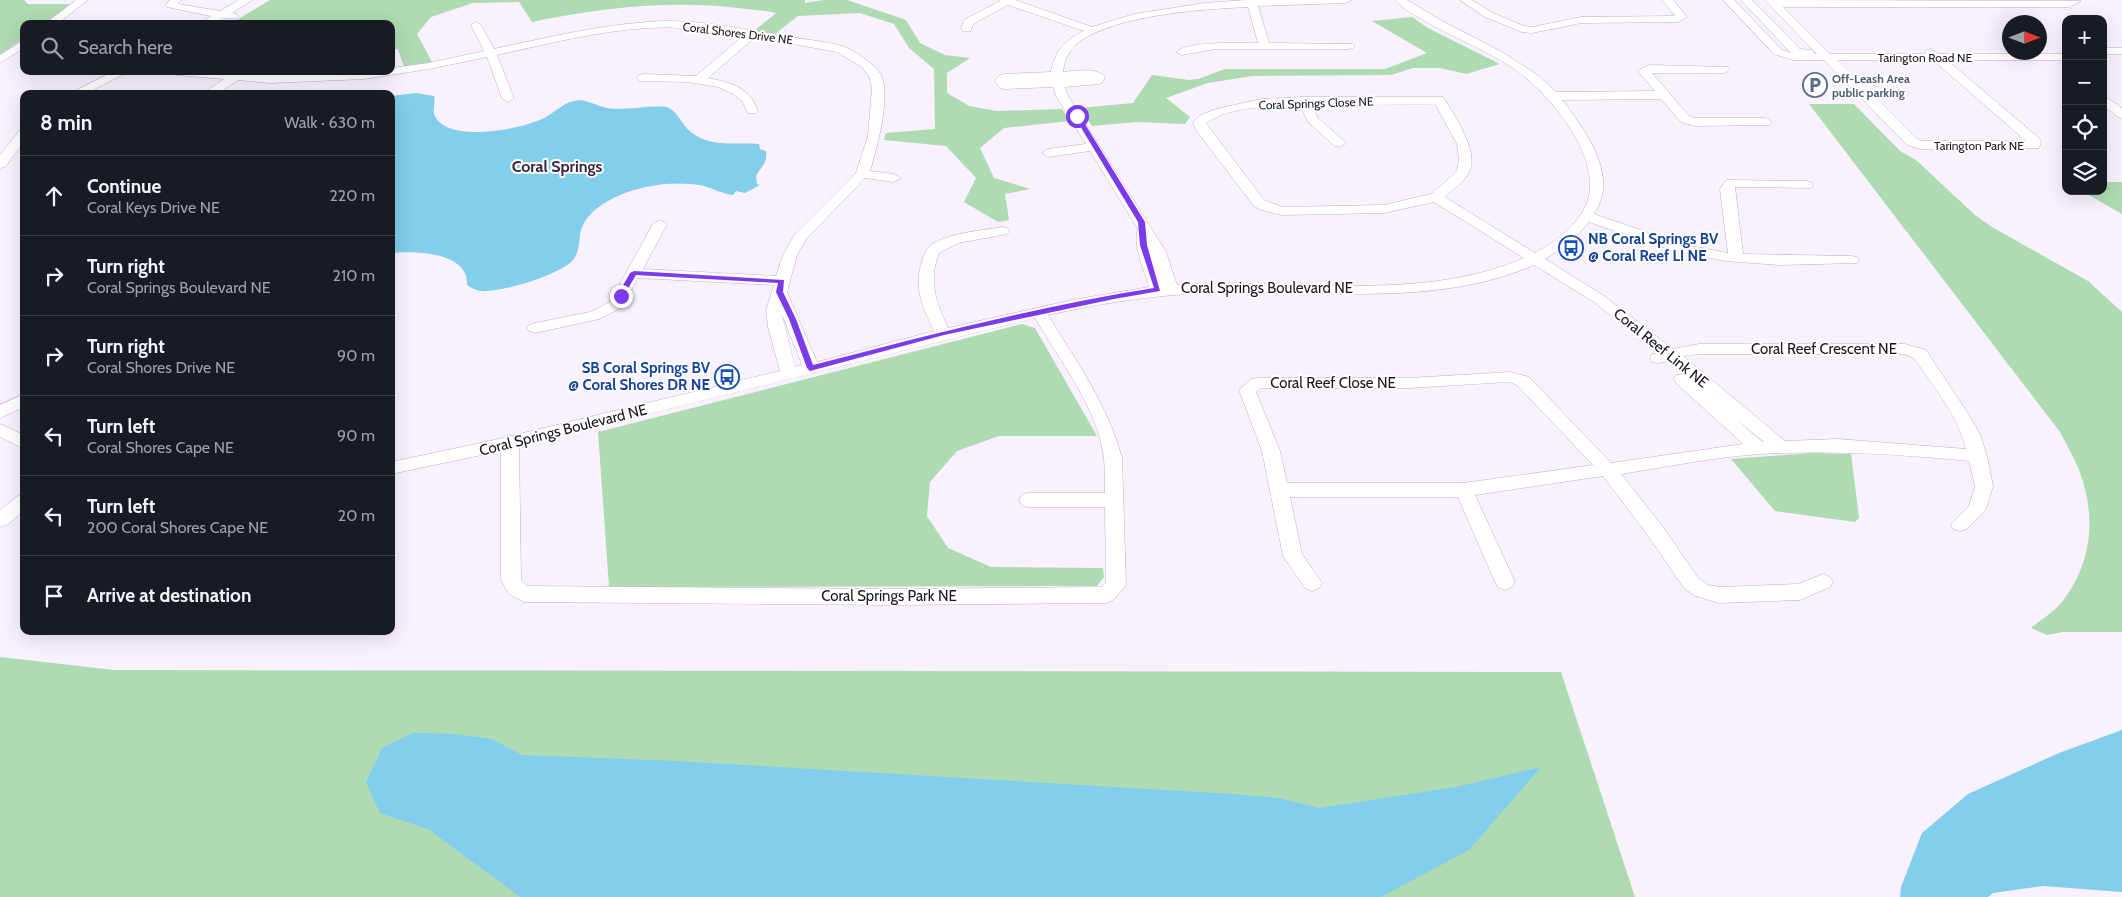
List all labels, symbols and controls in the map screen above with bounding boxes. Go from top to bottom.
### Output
north arrow [2002,15,2047,60]
map controls [2062,15,2107,195]
button: + [2062,15,2107,60]
street label: Coral Shores Drive NE [682,19,794,47]
search box [20,20,395,75]
icon: search [38,34,66,62]
text: Search here [78,36,172,59]
street label: Tarington Road NE [1878,50,1972,65]
button: − [2062,60,2107,105]
place label: Off-Leash Area public parking [1832,71,1910,100]
parking icon: Off-Leash Area public parking [1802,72,1828,98]
street label: Coral Springs Close NE [1258,93,1374,112]
route start [1066,105,1089,128]
button: locate [2062,105,2107,150]
text: 8 min [40,110,92,135]
text: Walk · 630 m [284,113,375,132]
street label: Tarington Park NE [1934,138,2024,153]
button: layers [2062,150,2107,195]
district label: Coral Springs [512,157,603,176]
text: Continue [87,175,161,198]
icon: ahead [40,182,68,210]
text: 220 m [329,186,375,205]
text: Coral Keys Drive NE [87,198,220,217]
place label: NB Coral Springs BV @ Coral Reef LI NE [1588,230,1719,265]
bus stop icon: NB Coral Springs BV @ Coral Reef LI NE [1558,235,1584,261]
text: Turn right [87,255,165,278]
icon: right [40,262,68,290]
text: 210 m [333,266,375,285]
text: Coral Springs Boulevard NE [87,278,271,297]
street label: Coral Springs Boulevard NE [1181,279,1353,297]
route end [610,285,633,308]
street label: Coral Reef Link NE [1610,304,1712,392]
text: Turn right [87,335,165,358]
street label: Coral Reef Crescent NE [1751,340,1897,358]
icon: right [40,342,68,370]
text: 90 m [337,346,375,365]
text: Coral Shores Drive NE [87,358,235,377]
place label: SB Coral Springs BV @ Coral Shores DR NE [568,359,711,394]
bus stop icon: SB Coral Springs BV @ Coral Shores DR NE [714,364,740,390]
street label: Coral Reef Close NE [1270,374,1396,392]
street label: Coral Springs Boulevard NE [477,400,649,460]
text: Turn left [87,415,155,438]
icon: left [40,422,68,450]
text: 90 m [337,426,375,445]
text: Coral Shores Cape NE [87,438,234,457]
text: Turn left [87,495,155,518]
icon: left [40,502,68,530]
text: 20 m [338,506,375,525]
text: 200 Coral Shores Cape NE [87,518,268,537]
icon: arrive [40,582,68,610]
text: Arrive at destination [87,584,251,607]
street label: Coral Springs Park NE [821,587,957,605]

